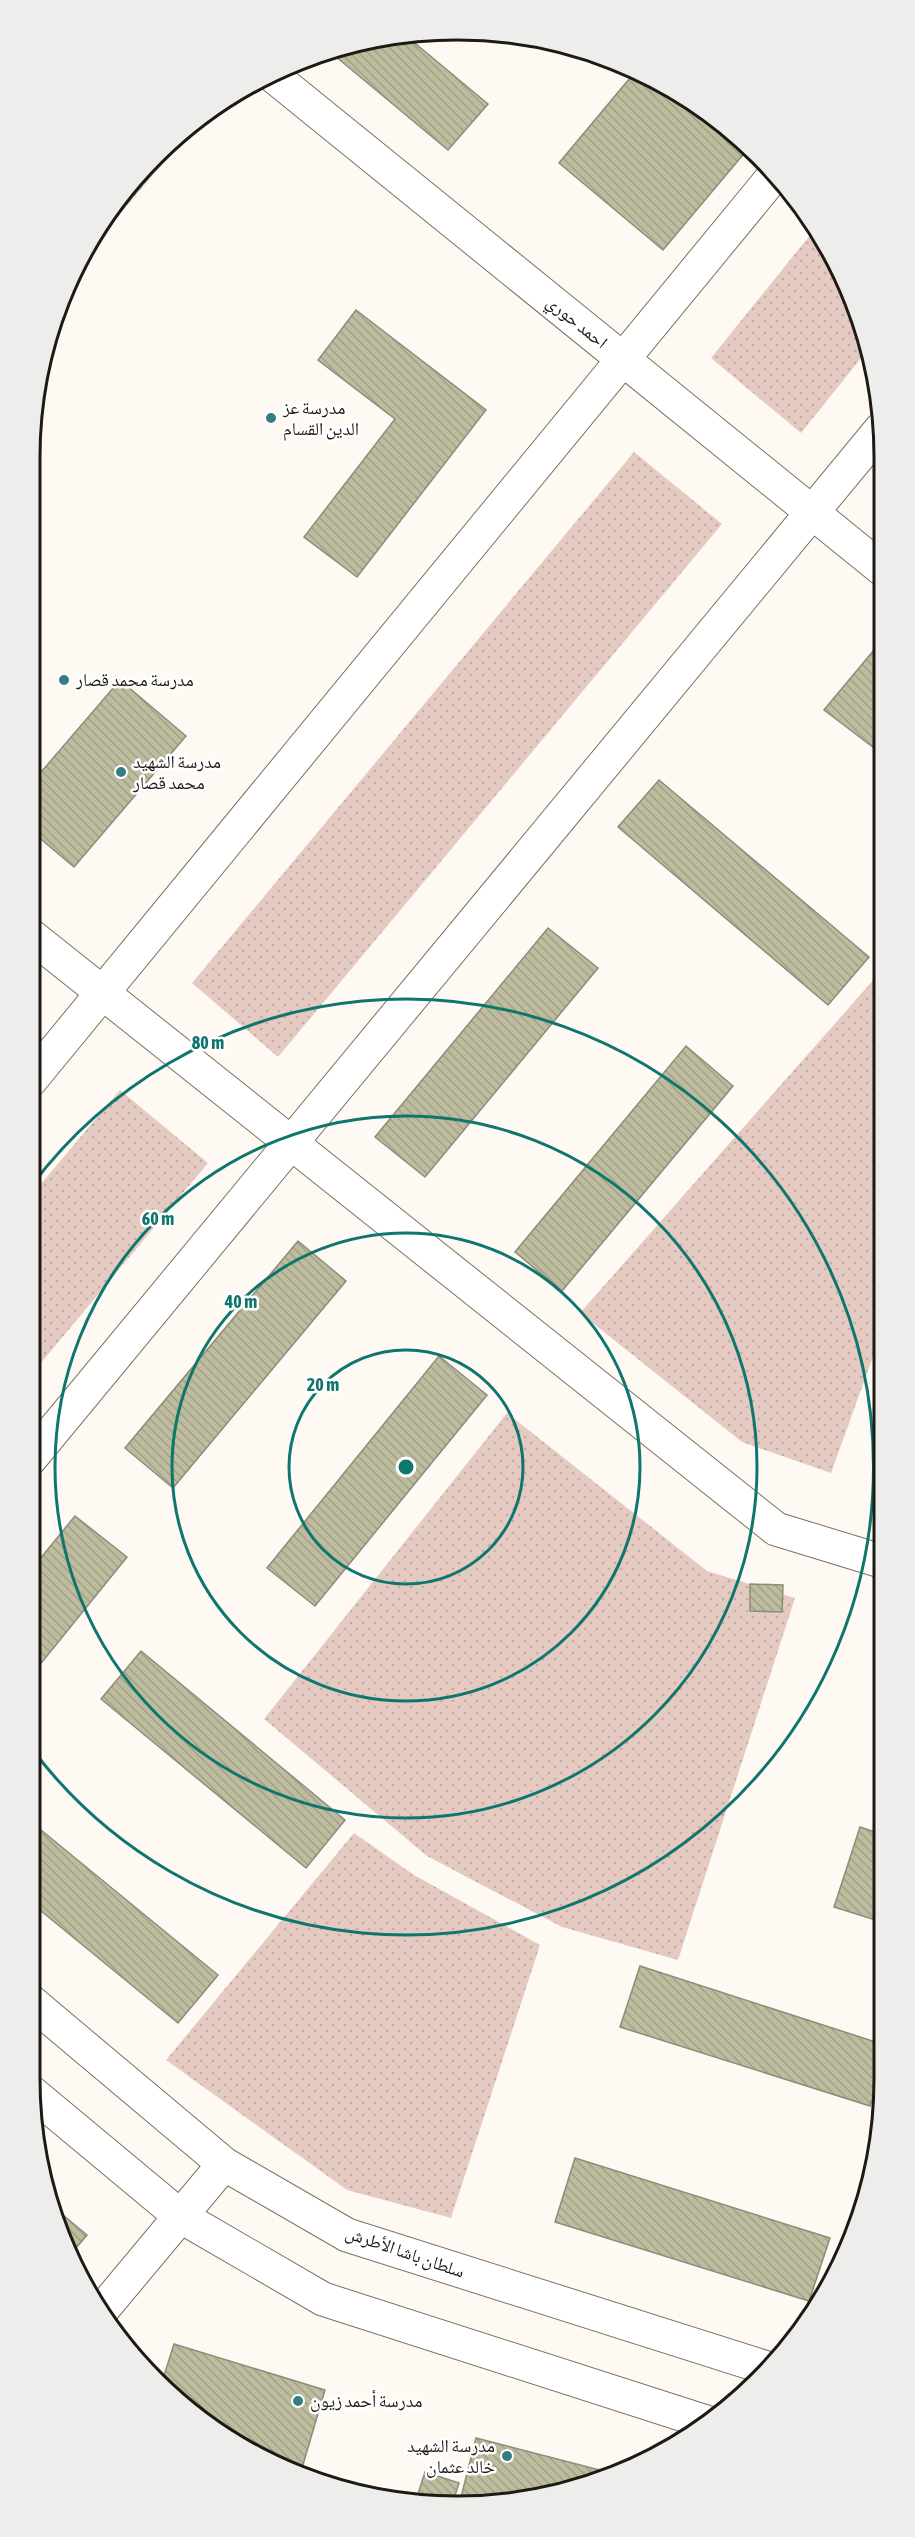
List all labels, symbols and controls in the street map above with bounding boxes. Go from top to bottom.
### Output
street label: احمد حوري [540,291,612,356]
place label: مدرسة عز الدين القسام [282,397,359,441]
marker: مدرسة عز الدين القسام [264,411,278,425]
place label: مدرسة محمد قصار [75,669,194,690]
marker: مدرسة محمد قصار [57,673,71,687]
place label: مدرسة الشهيد محمد قصار [132,751,221,793]
marker: مدرسة الشهيد محمد قصار [114,765,128,779]
text: 80 m [192,1032,224,1053]
text: 60 m [142,1208,174,1229]
text: 40 m [224,1291,257,1312]
text: 20 m [307,1374,339,1395]
centre of rings [396,1457,416,1477]
street label: سلطان باشا الأطرش [343,2221,467,2283]
place label: مدرسة أحمد زيون [310,2390,422,2412]
marker: مدرسة أحمد زيون [291,2394,305,2408]
place label: مدرسة الشهيد خالد عثمان [407,2435,495,2478]
marker: مدرسة الشهيد خالد عثمان [500,2449,514,2463]

